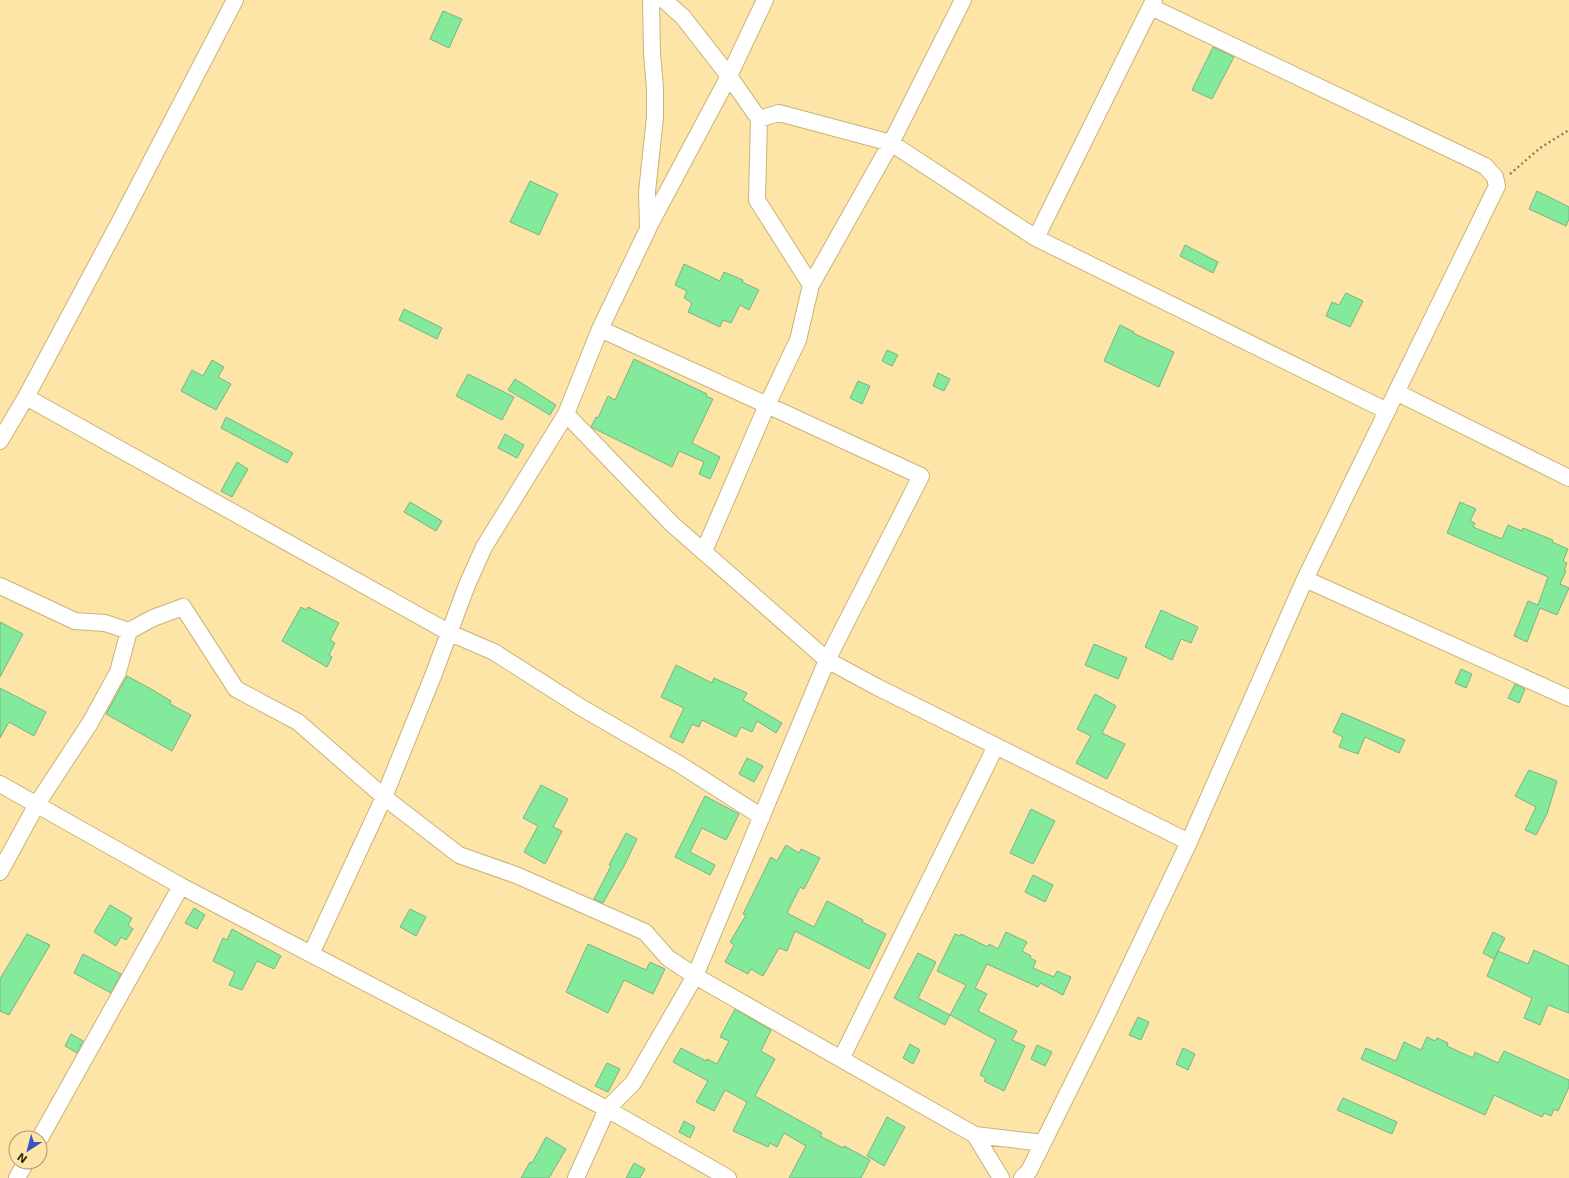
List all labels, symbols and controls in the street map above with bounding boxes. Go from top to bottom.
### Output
north arrow [8,1130,48,1170]
text: N [15,1150,30,1166]

